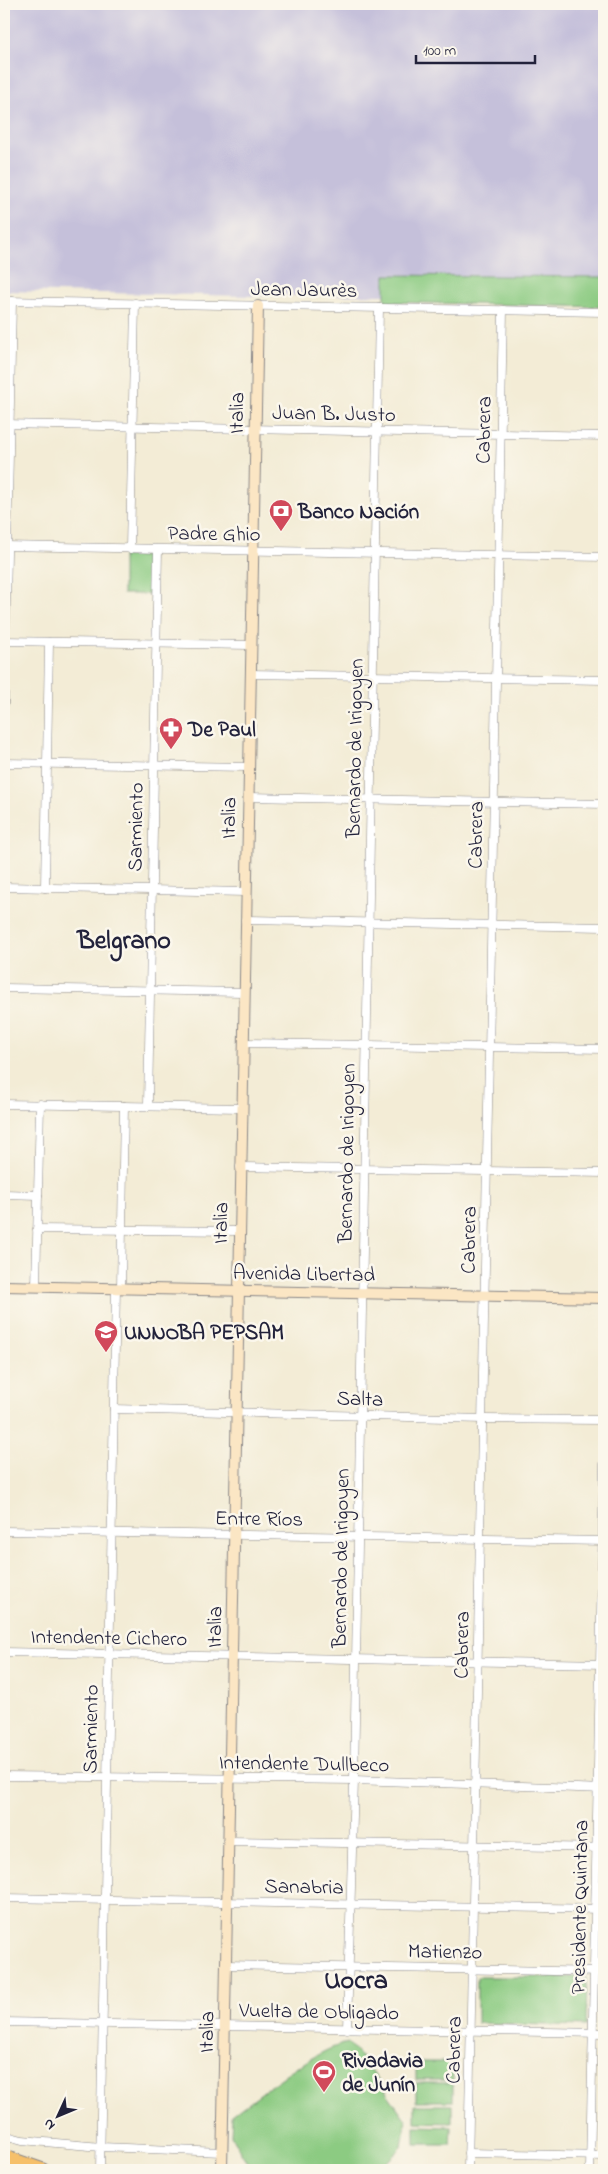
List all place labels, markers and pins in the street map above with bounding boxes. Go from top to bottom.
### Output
bank icon: Banco Nación [268,498,294,532]
place label: Banco Nación [297,498,419,528]
pharmacy icon: De Paul [158,716,184,750]
place label: De Paul [187,716,256,746]
school or university icon: UNNOBA PEPSAM [93,1319,119,1353]
place label: UNNOBA PEPSAM [124,1319,284,1349]
place label: Rivadavia de Junín [342,2047,423,2101]
sports icon: Rivadavia de Junín [311,2059,337,2093]

